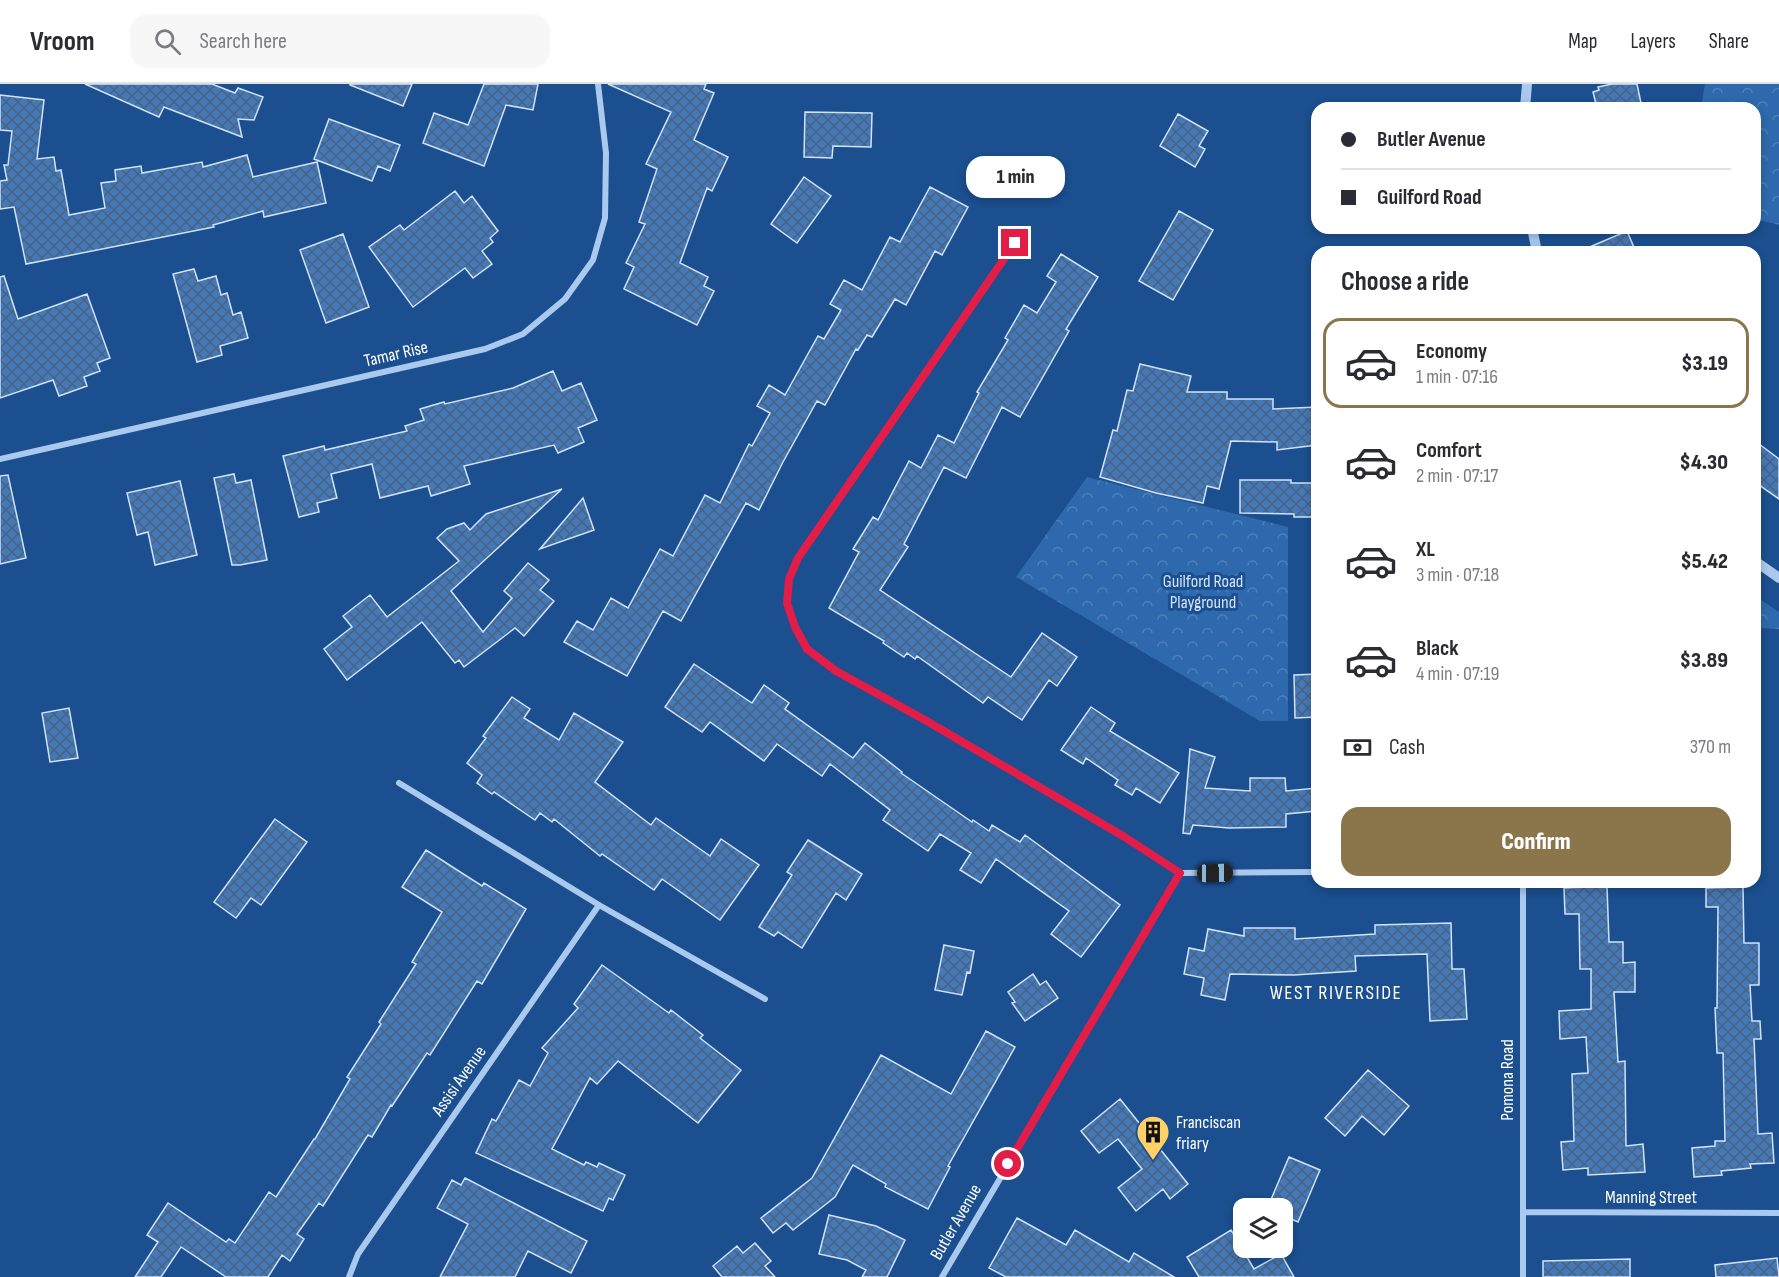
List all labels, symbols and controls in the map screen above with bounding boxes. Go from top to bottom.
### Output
search box [130,14,550,68]
text: Vroom [30,25,94,58]
icon: search [151,25,184,58]
text: Search here [199,28,287,55]
text: Map [1568,29,1597,54]
text: Layers [1630,29,1676,54]
text: Share [1709,29,1749,54]
text: Butler Avenue [1377,126,1486,153]
callout: 1 min [966,156,1064,198]
text: 1 min [996,165,1035,189]
text: Guilford Road [1377,184,1482,211]
route end [1001,229,1028,256]
text: Choose a ride [1341,266,1469,298]
street label: Tamar Rise [362,336,430,372]
icon: car [1344,336,1398,390]
text: Economy [1416,338,1487,365]
text: $3.19 [1681,350,1728,377]
text: 1 min · 07:16 [1416,365,1498,389]
icon: car [1344,435,1398,489]
text: Comfort [1416,437,1482,464]
text: $4.30 [1680,449,1728,476]
text: 2 min · 07:17 [1416,464,1498,488]
icon: car [1344,534,1398,588]
text: XL [1416,536,1435,563]
text: $5.42 [1680,548,1728,575]
text: 3 min · 07:18 [1416,563,1499,587]
park label: Guilford Road Playground [1163,571,1243,613]
icon: car [1344,633,1398,687]
text: Black [1416,635,1458,662]
text: $3.89 [1680,647,1728,674]
text: 4 min · 07:19 [1416,662,1499,686]
icon: cash [1341,731,1374,764]
text: Cash [1389,734,1425,761]
text: 370 m [1690,735,1731,759]
button: Confirm [1341,807,1731,876]
car [1197,864,1233,882]
district label: WEST RIVERSIDE [1270,981,1402,1005]
street label: Pomona Road [1497,1039,1518,1121]
street label: Assisi Avenue [427,1042,491,1121]
place label: Franciscan friary [1176,1112,1241,1154]
building icon: Franciscan friary [1135,1114,1171,1161]
route start [994,1150,1021,1177]
street label: Butler Avenue [926,1181,986,1263]
street label: Manning Street [1605,1187,1698,1208]
map controls [1233,1198,1293,1258]
button: layers [1233,1198,1293,1258]

